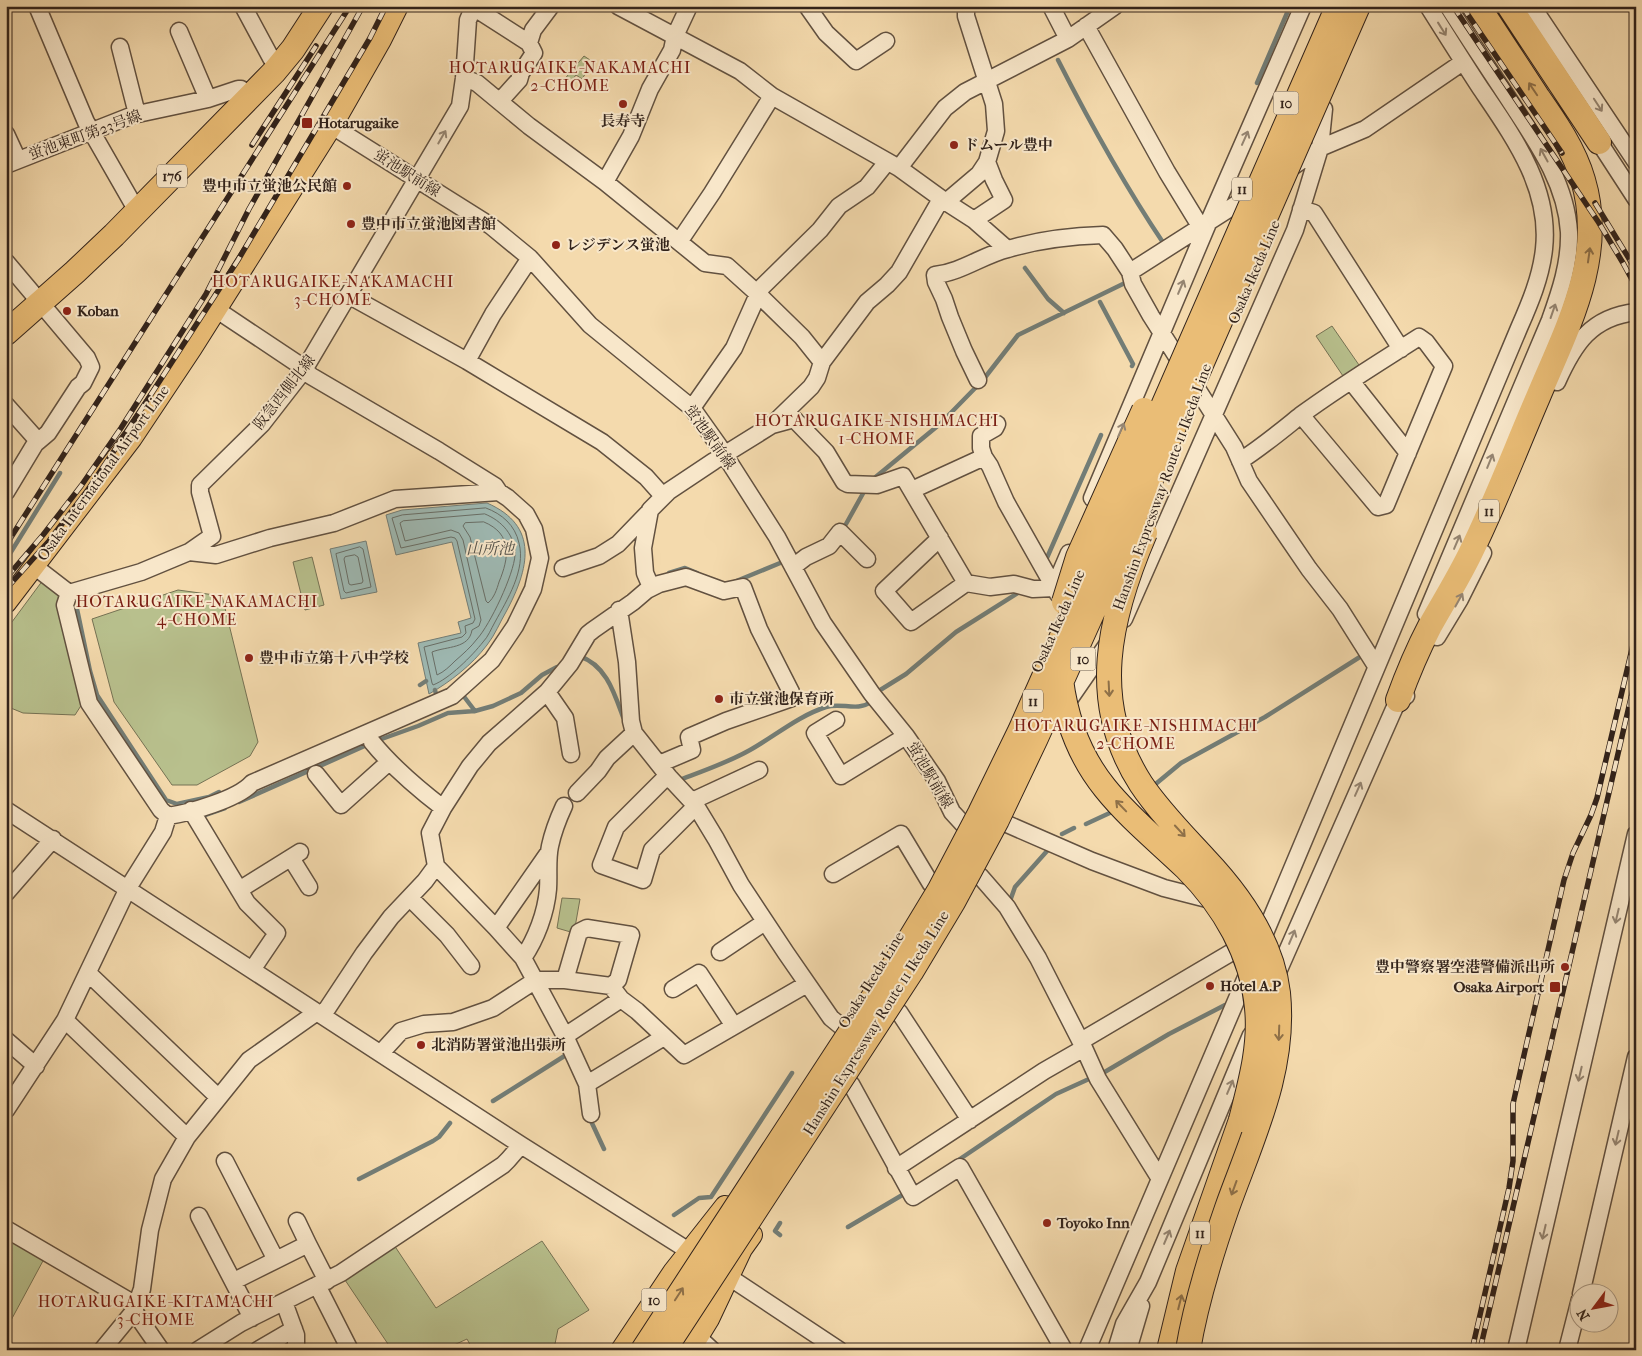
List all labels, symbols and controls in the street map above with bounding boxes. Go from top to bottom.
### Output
one-way arrow [1437,22,1448,36]
district label: HOTARUGAIKE-NAKAMACHI 2-CHOME [449,58,691,95]
one-way arrow [1528,82,1538,96]
road number: 10 [1274,92,1298,115]
marker: 長寿寺 [617,98,629,110]
one-way arrow [1593,98,1603,112]
street label: 蛍池東町第23号線 [26,106,144,164]
place label: 長寿寺 [600,112,646,130]
place label: Hotarugaike [318,114,399,132]
marker: Hotarugaike [300,116,314,130]
one-way arrow [437,131,447,145]
one-way arrow [1241,131,1251,146]
place label: ドムール豊中 [964,136,1053,154]
marker: ドムール豊中 [948,139,960,151]
street label: 蛍池駅前線 [370,145,444,201]
one-way arrow [1539,148,1549,163]
road number: 176 [157,165,187,188]
place label: 豊中市立蛍池公民館 [202,177,337,195]
road number: 11 [1232,178,1252,200]
marker: 豊中市立蛍池公民館 [341,180,353,192]
place label: 豊中市立蛍池図書館 [361,215,496,233]
street label: Osaka Ikeda Line [1224,217,1284,327]
marker: 豊中市立蛍池図書館 [345,218,357,230]
place label: レジデンス蛍池 [566,236,670,254]
marker: レジデンス蛍池 [550,239,562,251]
one-way arrow [1584,247,1594,263]
district label: HOTARUGAIKE-NAKAMACHI 3-CHOME [212,272,454,309]
one-way arrow [1176,280,1186,295]
place label: Koban [77,302,119,320]
one-way arrow [1549,304,1558,319]
marker: Koban [61,305,73,317]
street label: 阪急西側北線 [249,351,319,433]
street label: Hanshin Expressway Route 11 Ikeda Line [1109,360,1215,613]
street label: Osaka International Airport Line [33,381,173,564]
street label: 蛍池駅前線 [681,401,739,473]
district label: HOTARUGAIKE-NISHIMACHI 1-CHOME [755,411,999,448]
one-way arrow [1116,423,1126,438]
one-way arrow [1486,454,1496,469]
road number: 11 [1479,500,1499,522]
one-way arrow [1452,535,1462,550]
water label: 山所池 [466,539,516,558]
street label: Osaka Ikeda Line [1027,566,1089,675]
district label: HOTARUGAIKE-NAKAMACHI 4-CHOME [76,592,318,629]
one-way arrow [1455,593,1464,608]
road number: 10 [1070,648,1096,671]
place label: 豊中市立第十八中学校 [259,649,409,667]
marker: 豊中市立第十八中学校 [243,652,255,664]
one-way arrow [1104,680,1114,697]
road number: 11 [1023,689,1043,712]
place label: 市立蛍池保育所 [729,690,834,708]
marker: 市立蛍池保育所 [713,693,725,705]
district label: HOTARUGAIKE-NISHIMACHI 2-CHOME [1014,716,1258,753]
street label: 蛍池駅前線 [903,738,957,812]
one-way arrow [1354,782,1364,797]
one-way arrow [1115,800,1127,812]
one-way arrow [1174,825,1186,838]
street label: Hanshin Expressway Route 11 Ikeda Line [799,907,953,1139]
one-way arrow [1612,907,1621,923]
street label: Osaka Ikeda Line [834,928,908,1032]
one-way arrow [1288,930,1298,945]
place label: 豊中警察署空港警備派出所 [1375,958,1555,976]
marker: 豊中警察署空港警備派出所 [1559,961,1571,973]
place label: Hotel A.P [1220,977,1281,995]
place label: Osaka Airport [1453,978,1545,996]
marker: Hotel A.P [1204,980,1216,992]
marker: Osaka Airport [1548,980,1562,994]
one-way arrow [1275,1024,1284,1040]
place label: 北消防署蛍池出張所 [431,1036,566,1054]
marker: 北消防署蛍池出張所 [415,1039,427,1051]
one-way arrow [1575,1065,1584,1081]
one-way arrow [1225,1080,1235,1095]
one-way arrow [1612,1130,1621,1146]
one-way arrow [1229,1180,1238,1195]
place label: Toyoko Inn [1056,1214,1130,1232]
marker: Toyoko Inn [1041,1217,1053,1229]
road number: 11 [1190,1222,1210,1244]
one-way arrow [1539,1224,1548,1240]
one-way arrow [1163,1230,1172,1245]
north arrow [1570,1284,1620,1334]
one-way arrow [674,1287,684,1301]
road number: 10 [642,1288,666,1312]
district label: HOTARUGAIKE-KITAMACHI 3-CHOME [38,1292,274,1329]
one-way arrow [1176,1295,1185,1311]
text: N [1573,1305,1593,1324]

